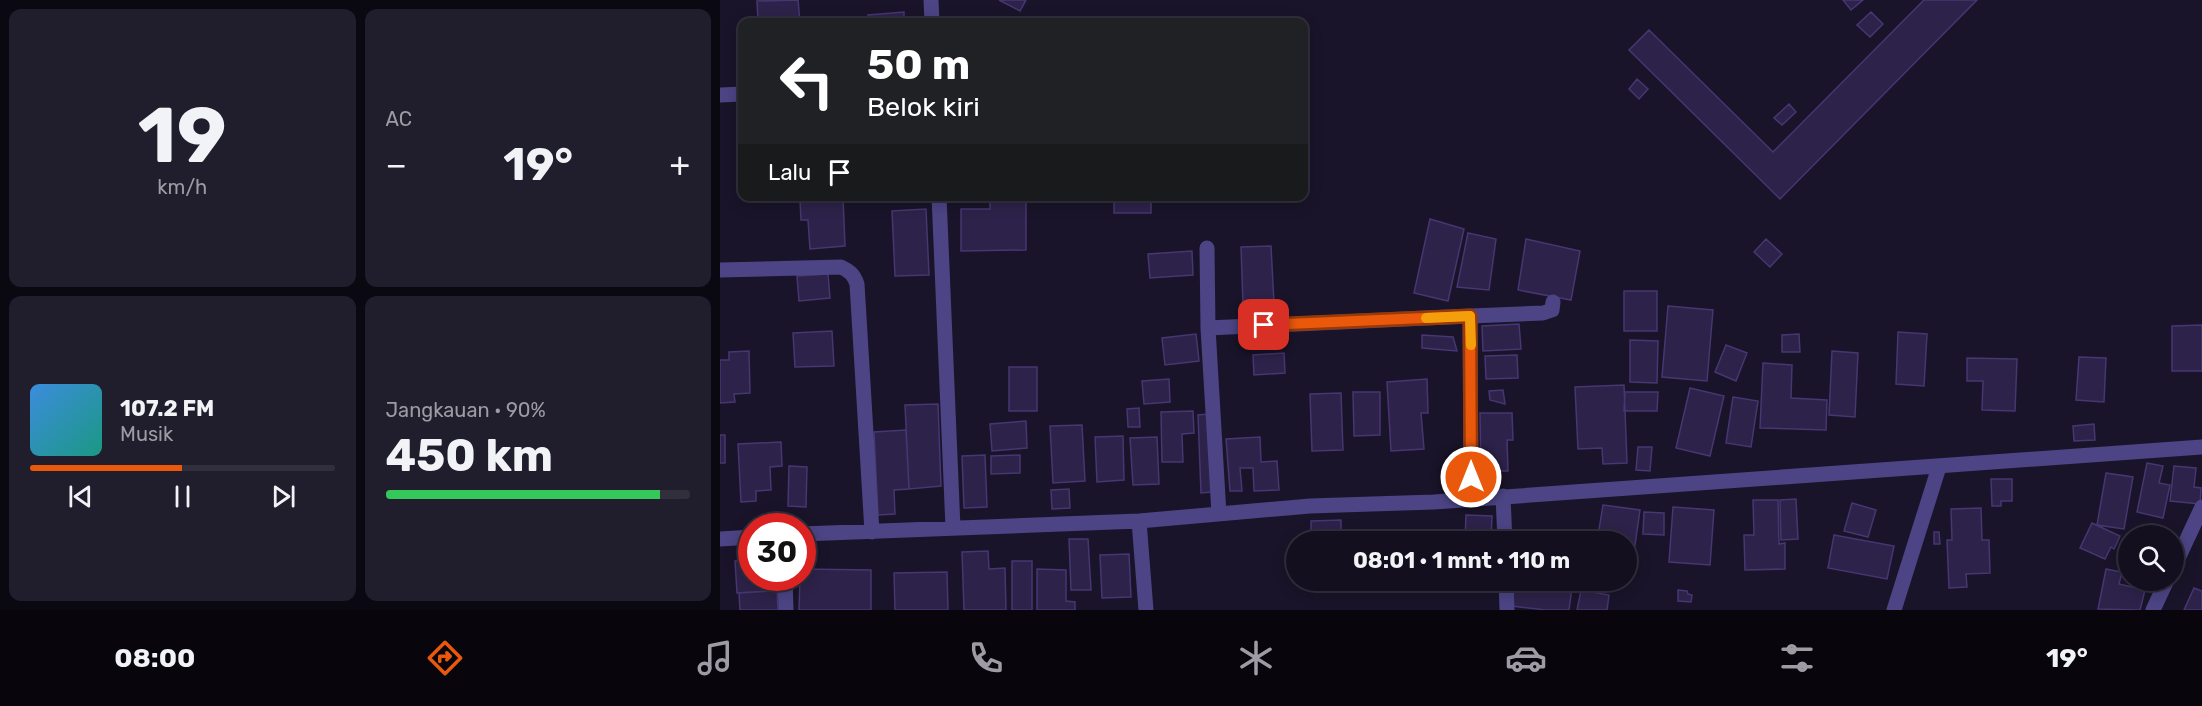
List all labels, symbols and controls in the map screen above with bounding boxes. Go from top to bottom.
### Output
text: 50 m [867,40,970,90]
icon: left [768,42,846,120]
text: 19 [138,89,227,182]
text: Belok kiri [867,91,980,123]
text: AC [386,107,412,131]
text: 19° [503,138,573,191]
text: − [386,145,407,184]
text: + [669,145,690,184]
icon: arrive [823,156,856,189]
text: Lalu [768,159,811,186]
text: km/h [157,175,207,199]
pin [1238,299,1289,350]
icon: arrive [1247,308,1280,341]
text: 107.2 FM [120,395,214,422]
text: Jangkauan · 90% [386,398,546,422]
text: Musik [120,422,173,446]
text: 450 km [386,429,553,482]
position arrow [1439,445,1503,509]
icon: previous [64,480,97,513]
icon: pause [166,480,199,513]
icon: next [267,480,300,513]
speed limit sign: 30 [738,513,816,591]
map controls [2118,525,2184,591]
button: search [2118,525,2184,591]
text: 08:01 · 1 mnt · 110 m [1353,547,1570,574]
icon: directions [424,637,466,679]
icon: music [694,637,736,679]
icon: phone [965,637,1007,679]
icon: climate [1235,637,1277,679]
icon: car [1505,637,1547,679]
icon: filters [1776,637,1818,679]
text: 08:00 [114,642,195,674]
text: 19° [2046,642,2088,674]

